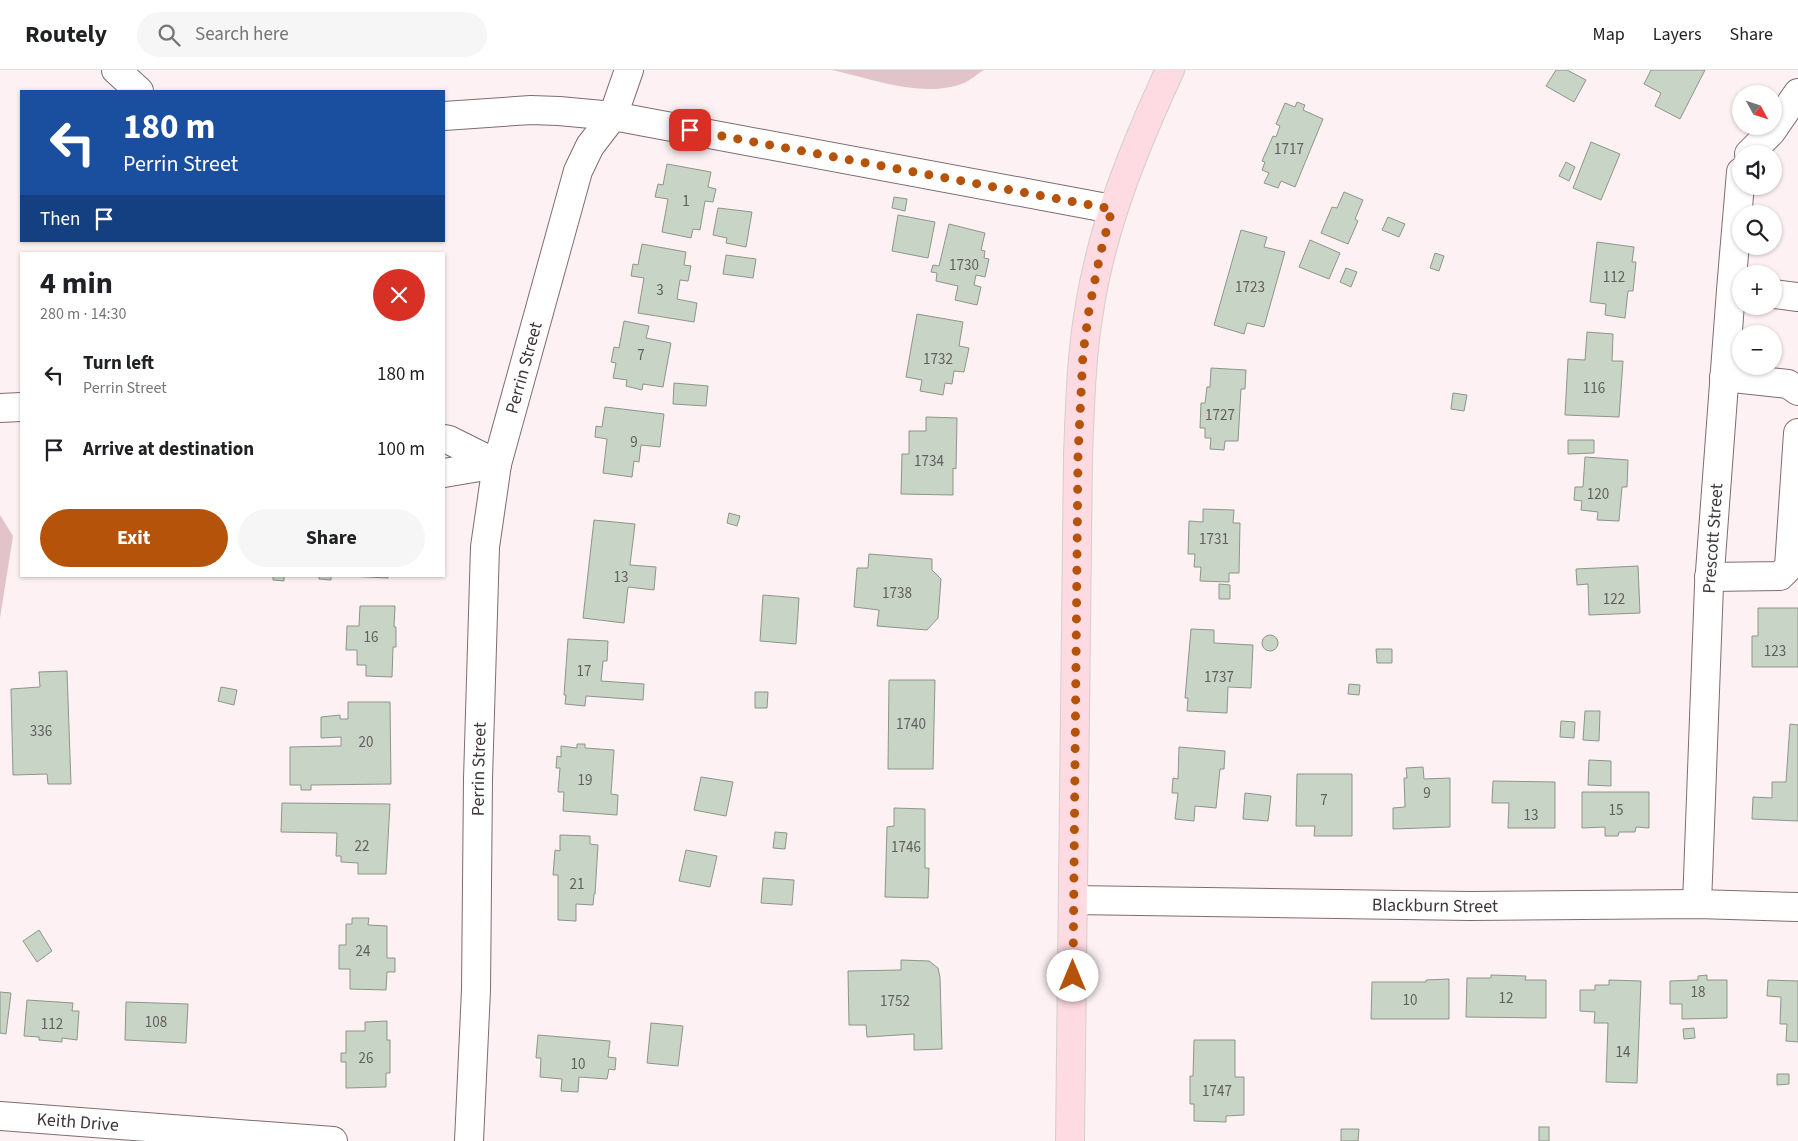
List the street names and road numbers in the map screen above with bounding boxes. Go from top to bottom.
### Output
street label: Perrin Street [499,319,549,417]
street label: Prescott Street [1697,482,1730,594]
street label: Perrin Street [466,722,493,816]
street label: Blackburn Street [1372,893,1498,919]
street label: Keith Drive [36,1107,120,1138]

